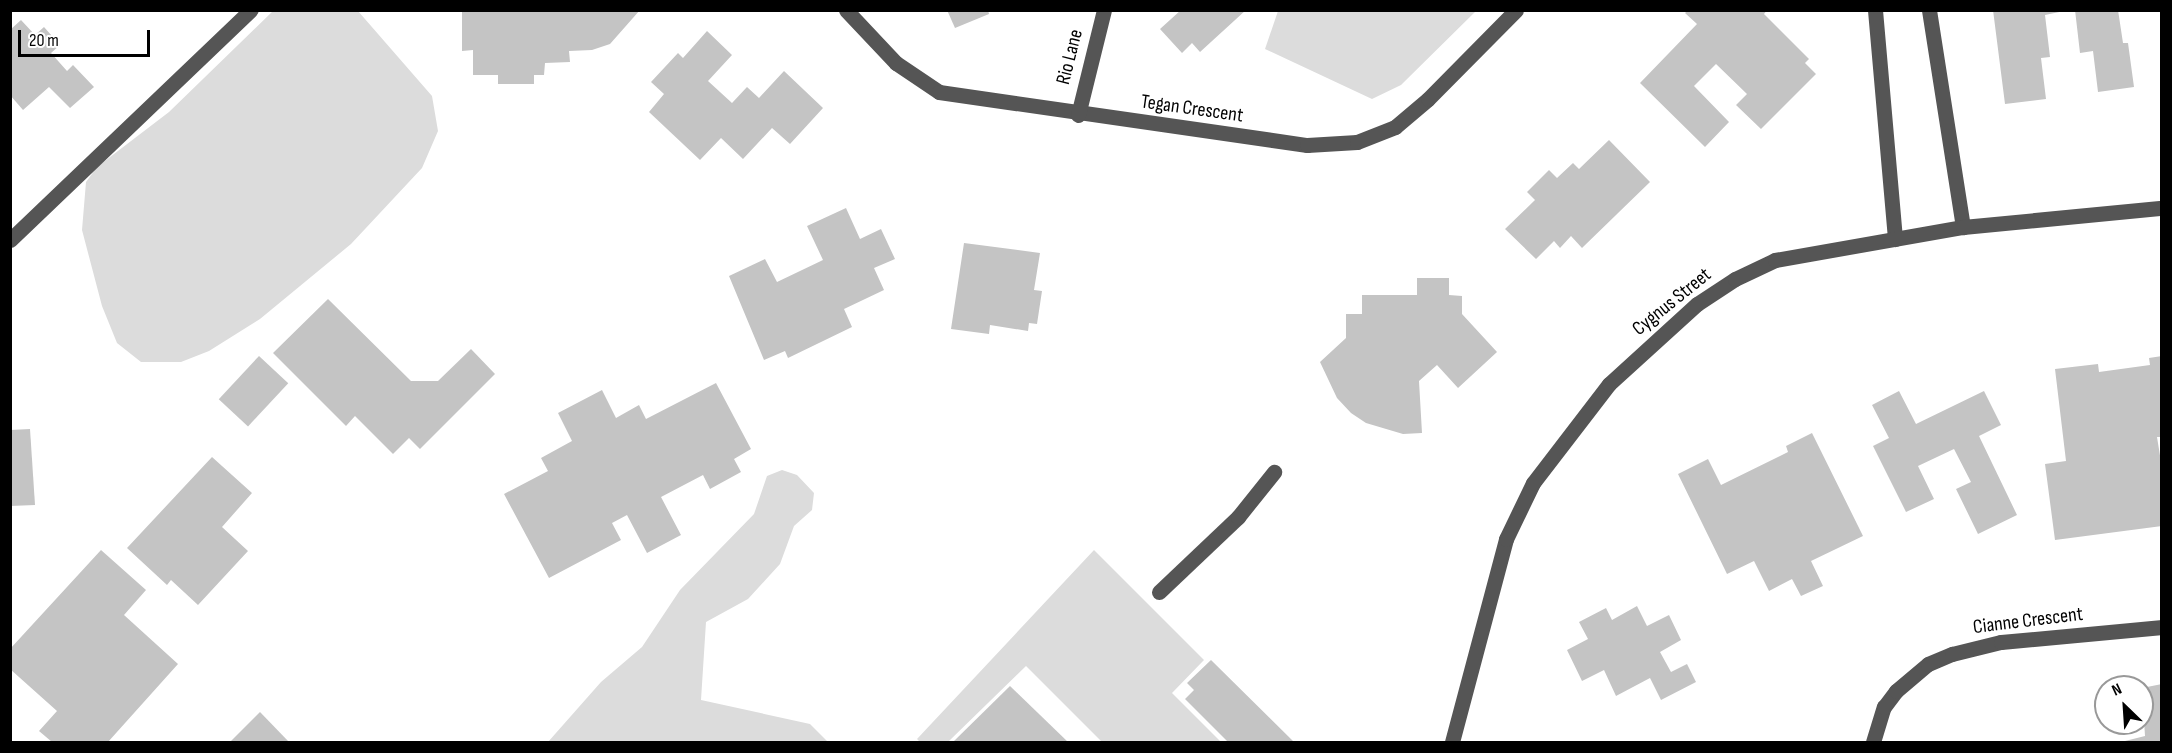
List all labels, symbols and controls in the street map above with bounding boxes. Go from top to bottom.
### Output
scale bar [21,18,153,56]
street label: Rio Lane [1052,27,1088,87]
text: 20 m [29,30,59,51]
street label: Tegan Crescent [1139,90,1245,128]
street label: Cygnus Street [1628,263,1716,341]
street label: Cianne Crescent [1972,602,2084,640]
north arrow [2094,675,2154,735]
text: N [2109,680,2125,700]

